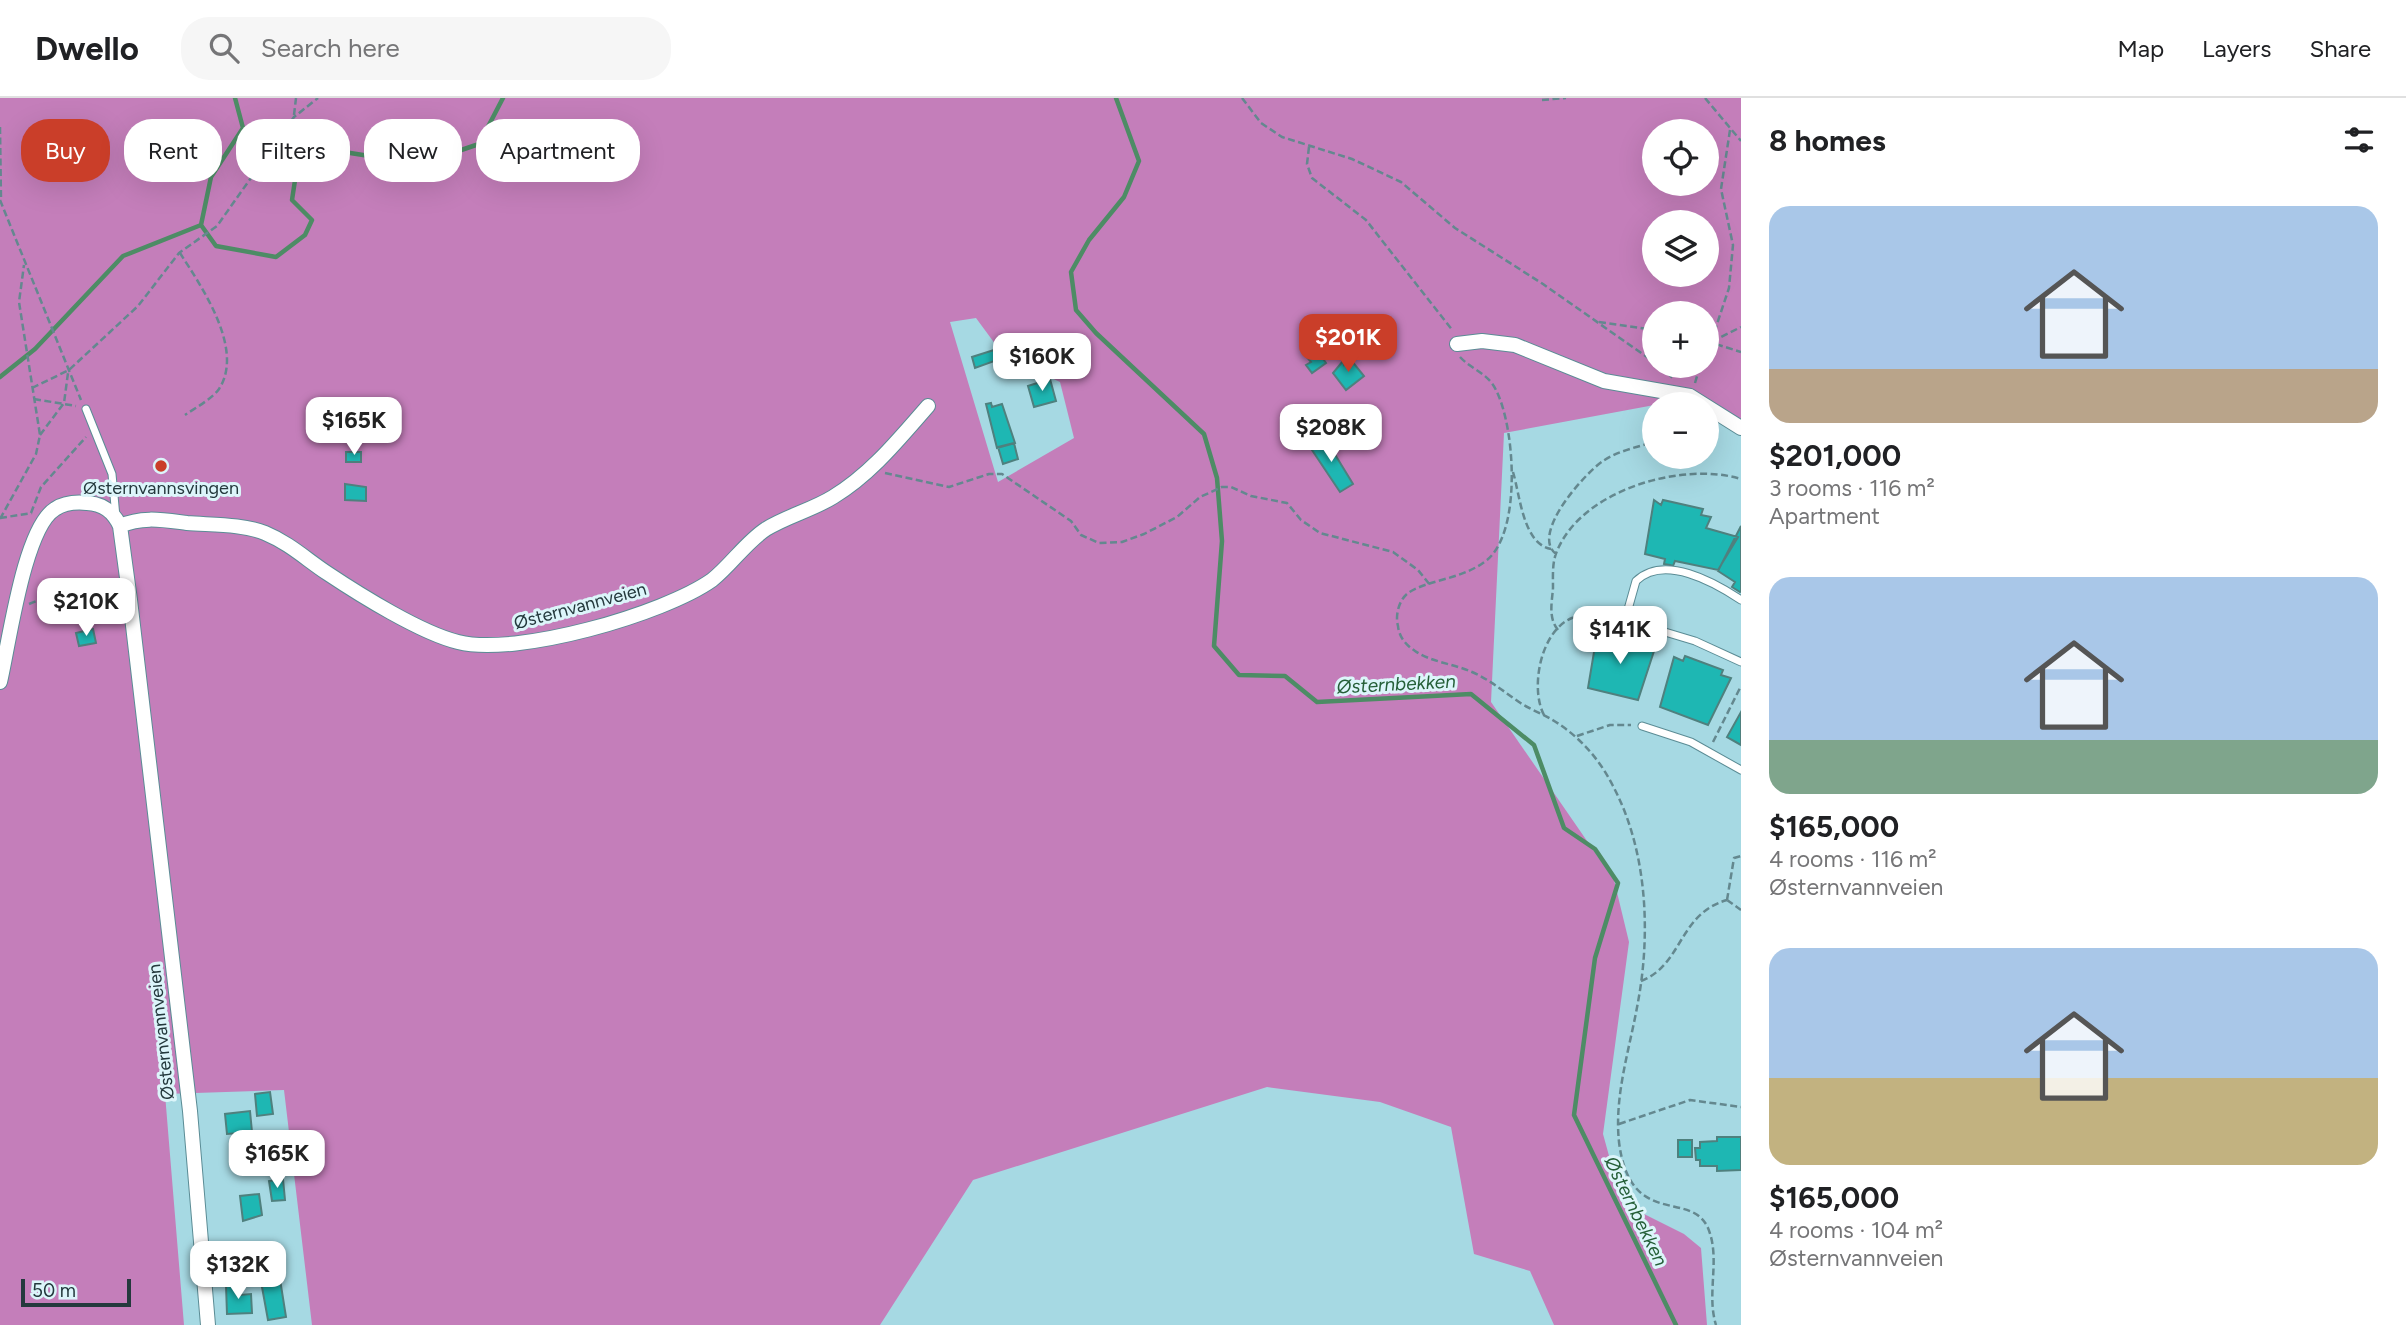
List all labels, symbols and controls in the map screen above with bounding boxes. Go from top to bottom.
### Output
search box [181,17,671,80]
text: Dwello [35,29,139,68]
icon: search [205,29,243,67]
text: Search here [261,32,400,64]
text: Map [2117,34,2164,63]
text: Layers [2202,34,2271,63]
text: Share [2309,34,2371,63]
chip: Buy [21,119,110,182]
chip: Rent [124,119,222,182]
chip: Filters [236,119,350,182]
chip: New [364,119,462,182]
chip: Apartment [476,119,640,182]
map controls [1642,119,1719,469]
button: locate [1642,119,1719,196]
icon: filters [2340,121,2378,159]
text: 8 homes [1769,122,1886,159]
button: layers [1642,210,1719,287]
icon: home [2011,251,2137,377]
button: + [1642,301,1719,378]
pin: $201K [1299,314,1397,374]
text: $201K [1315,323,1381,351]
pin: $160K [993,334,1091,393]
text: $160K [1009,342,1075,370]
button: − [1642,392,1719,469]
pin: $165K [305,398,403,457]
pin: $208K [1282,404,1380,464]
text: $165K [322,406,386,434]
text: $208K [1296,413,1366,441]
text: $201,000 [1769,437,1901,474]
marker: Østernvannsvingen [153,458,169,474]
text: 3 rooms · 116 m² [1769,474,1935,502]
place label: Østernvannsvingen [83,477,239,499]
text: Apartment [1769,502,1880,530]
pin: $210K [37,578,135,638]
street label: Østernvannveien [511,578,649,634]
text: $210K [53,587,119,615]
pin: $141K [1571,606,1669,666]
text: $141K [1589,615,1651,643]
icon: home [2011,622,2137,748]
water label: Østernbekken [1335,669,1457,699]
text: $165,000 [1769,808,1899,845]
text: 4 rooms · 116 m² [1769,845,1937,873]
text: Østernvannveien [1769,873,1943,901]
street label: Østernvannveien [143,963,179,1101]
icon: home [2011,993,2137,1119]
pin: $165K [228,1130,326,1190]
text: $165K [245,1139,309,1167]
water label: Østernbekken [1599,1151,1673,1270]
text: $165,000 [1769,1179,1899,1216]
text: 4 rooms · 104 m² [1769,1216,1943,1244]
pin: $132K [189,1242,287,1301]
text: Østernvannveien [1769,1244,1943,1272]
text: $132K [206,1250,270,1278]
scale bar [21,1276,131,1308]
text: 50 m [32,1279,76,1302]

